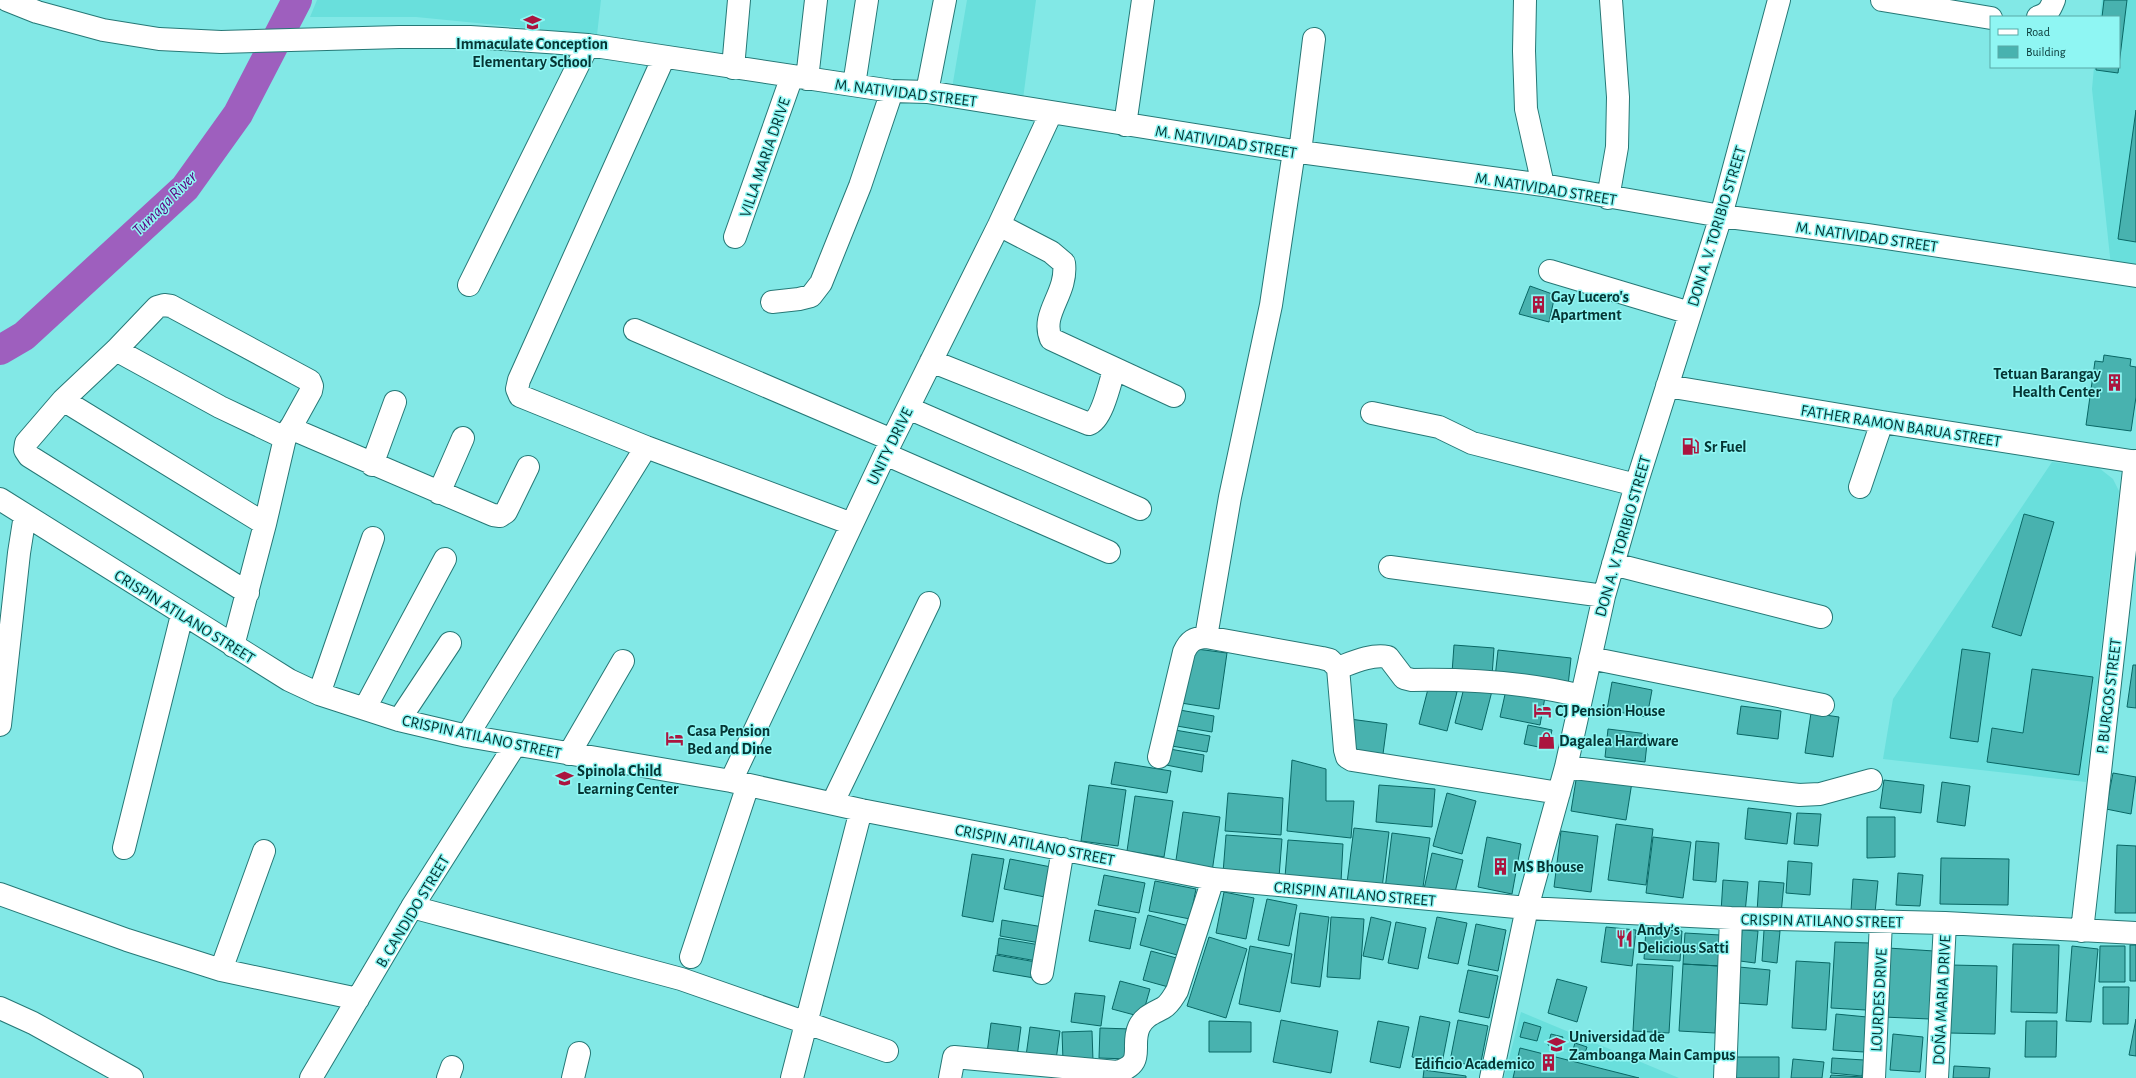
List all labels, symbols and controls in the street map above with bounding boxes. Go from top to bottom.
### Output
school or university icon: Immaculate Conception Elementary School [522,12,542,32]
legend [1990,16,2120,68]
text: Road [2026,26,2050,38]
place label: Immaculate Conception Elementary School [456,36,608,71]
text: Building [2026,46,2066,58]
street label: M. NATIVIDAD STREET [834,76,978,110]
street label: VILLA MARIA DRIVE [737,95,793,219]
street label: M. NATIVIDAD STREET [1154,123,1298,161]
street label: DON A. V. TORIBIO STREET [1685,144,1749,308]
water label: Tumaga River [129,168,200,239]
street label: M. NATIVIDAD STREET [1474,170,1618,208]
street label: M. NATIVIDAD STREET [1795,219,1939,255]
place label: Gay Lucero's Apartment [1551,289,1629,323]
building icon: Gay Lucero's Apartment [1528,295,1548,315]
place label: Tetuan Barangay Health Center [1993,366,2102,400]
building icon: Tetuan Barangay Health Center [2104,372,2124,392]
street label: FATHER RAMON BARUA STREET [1799,402,2002,450]
street label: UNITY DRIVE [864,405,916,488]
fuel station icon: Sr Fuel [1681,436,1701,456]
place label: Sr Fuel [1704,439,1747,455]
street label: DON A. V. TORIBIO STREET [1592,454,1654,619]
street label: CRISPIN ATILANO STREET [111,567,258,667]
street label: P. BURGOS STREET [2094,637,2124,755]
hotel icon: CJ Pension House [1532,700,1552,720]
place label: CJ Pension House [1555,703,1666,719]
street label: CRISPIN ATILANO STREET [401,712,563,762]
place label: Casa Pension Bed and Dine [687,723,773,757]
hotel icon: Casa Pension Bed and Dine [664,729,684,749]
shop icon: Dagalea Hardware [1536,730,1556,750]
place label: Dagalea Hardware [1559,733,1679,749]
place label: Spinola Child Learning Center [577,763,679,797]
school or university icon: Spinola Child Learning Center [554,769,574,789]
street label: CRISPIN ATILANO STREET [954,822,1116,868]
street label: B. CANDIDO STREET [373,852,453,970]
building icon: MS Bhouse [1490,856,1510,876]
place label: MS Bhouse [1513,859,1584,875]
street label: CRISPIN ATILANO STREET [1273,879,1437,909]
street label: CRISPIN ATILANO STREET [1741,912,1903,930]
place label: Andy’s Delicious Satti [1637,922,1729,956]
restaurant icon: Andy’s Delicious Satti [1614,928,1634,948]
street label: DOÑA MARIA DRIVE [1929,934,1953,1065]
street label: LOURDES DRIVE [1868,948,1890,1052]
place label: Universidad de Zamboanga Main Campus [1569,1029,1735,1063]
school or university icon: Universidad de Zamboanga Main Campus [1546,1035,1566,1055]
building icon: Edificio Academico [1538,1053,1558,1073]
place label: Edificio Academico [1414,1056,1535,1072]

